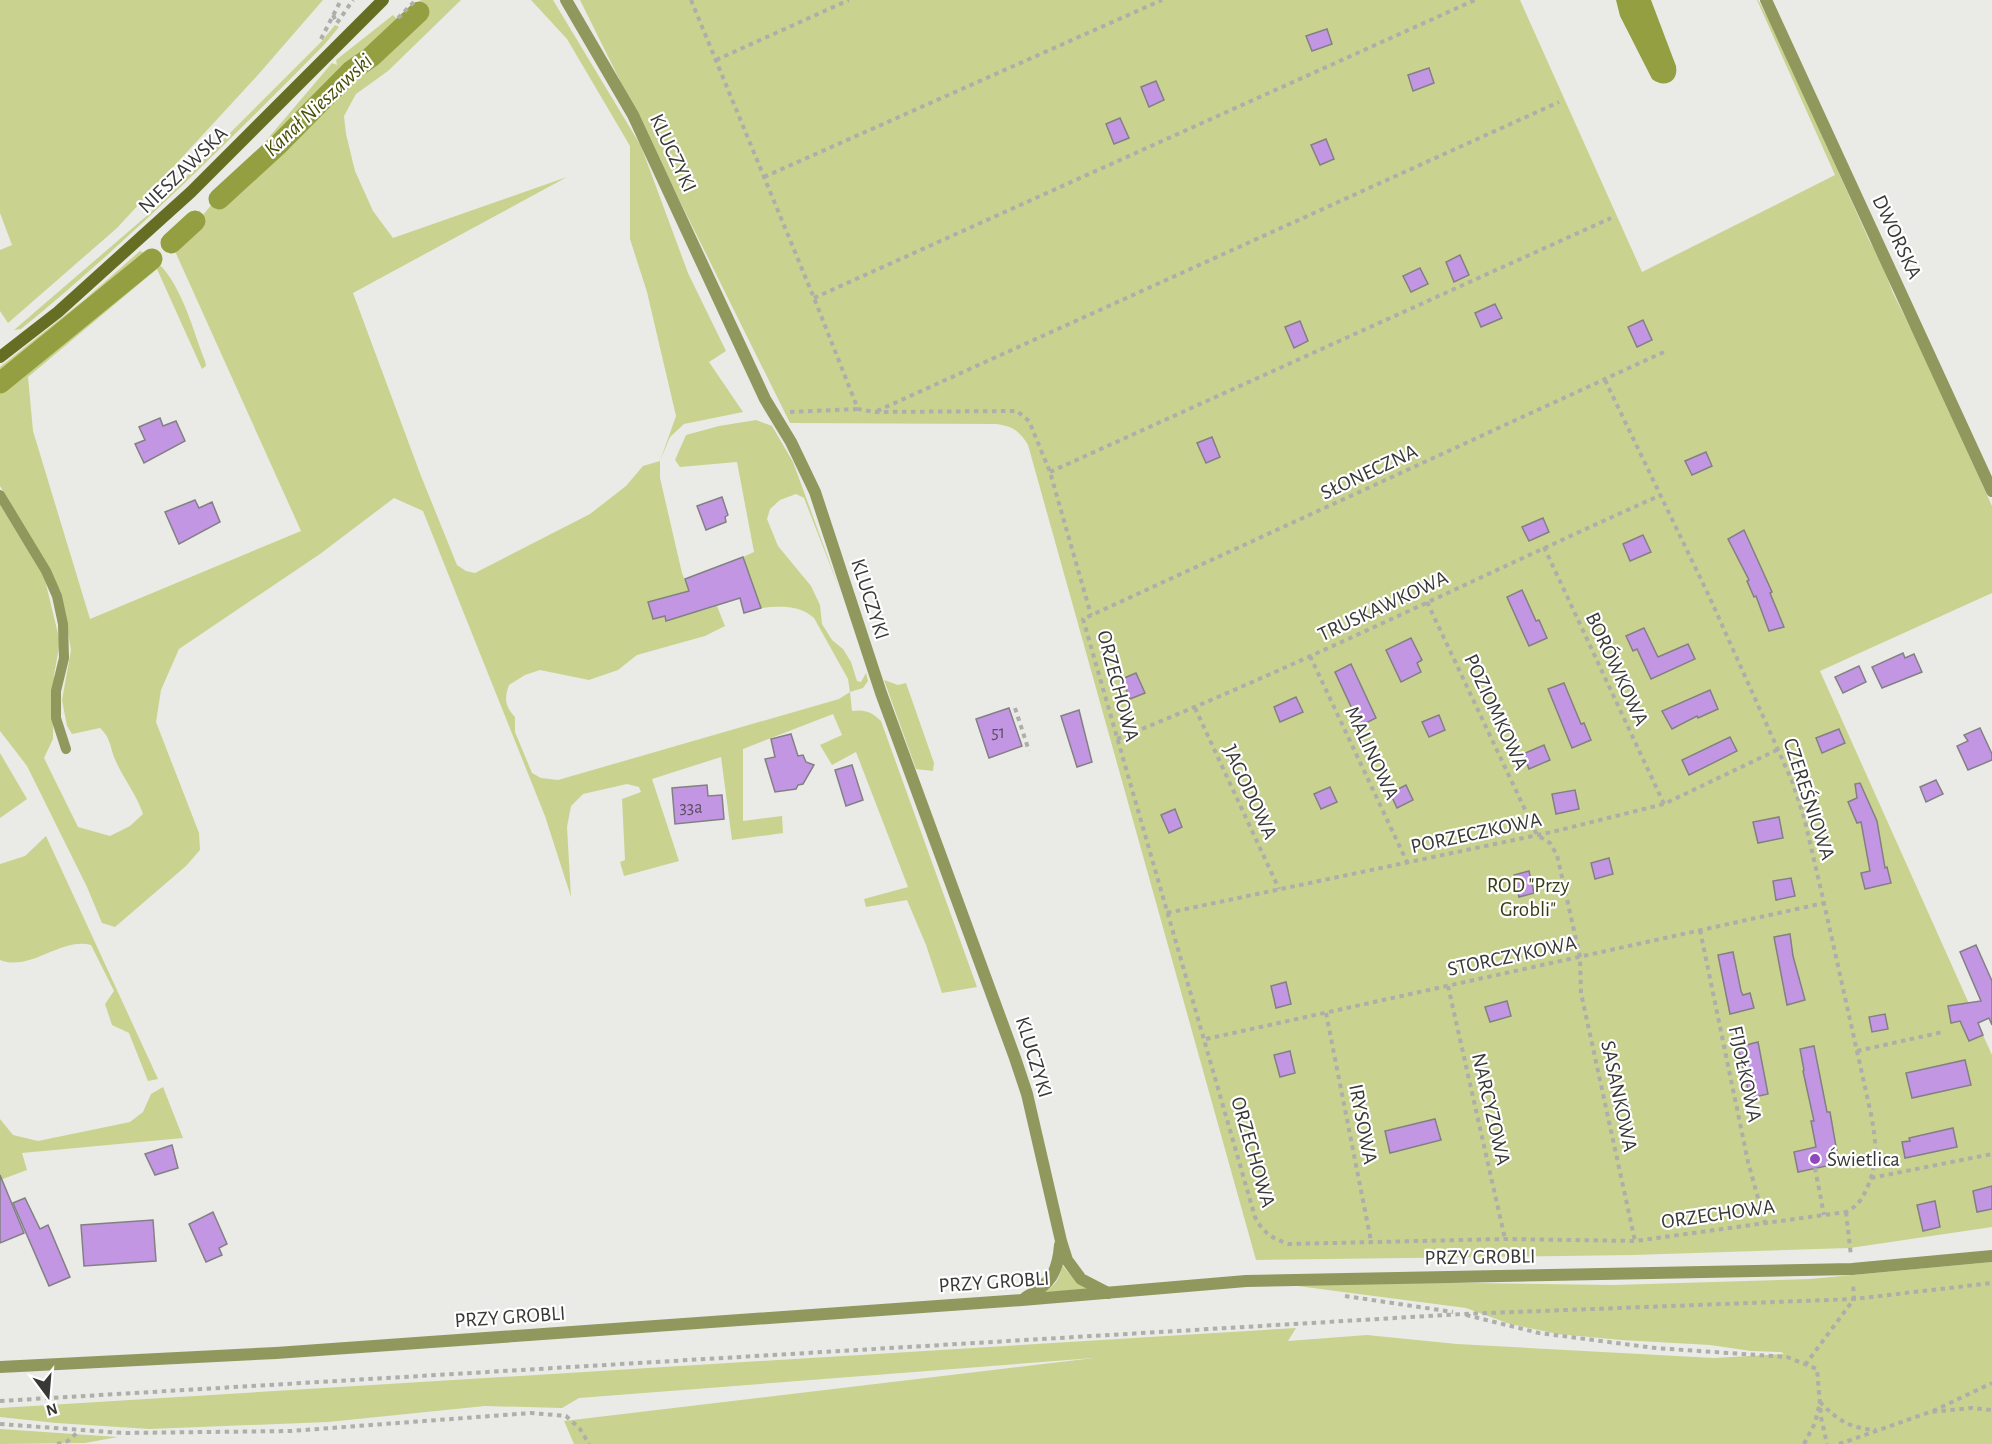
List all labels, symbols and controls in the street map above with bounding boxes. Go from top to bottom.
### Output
water label: Kanał Nieszawski [260,50,376,160]
street label: KLUCZYKI [646,111,700,195]
street label: NIESZAWSKA [134,123,232,217]
street label: DWORSKA [1868,192,1926,282]
street label: SŁONECZNA [1317,440,1421,504]
street label: KLUCZYKI [847,556,893,642]
street label: TRUSKAWKOWA [1315,567,1451,645]
street label: BORÓWKOWA [1582,608,1654,729]
street label: ORZECHOWA [1093,628,1143,744]
street label: POZIOMKOWA [1460,651,1532,773]
street label: MALINOWA [1341,703,1403,803]
house number: 51 [991,724,1005,742]
street label: CZEREŚNIOWA [1779,734,1841,863]
street label: JAGODOWA [1219,742,1281,842]
house number: 33a [679,799,703,817]
street label: PORZECZKOWA [1409,809,1543,857]
park label: ROD "Przy Grobli" [1487,875,1569,920]
street label: STORCZYKOWA [1446,932,1578,980]
street label: KLUCZYKI [1012,1014,1056,1100]
street label: FIJOŁKOWA [1725,1024,1765,1124]
street label: SASANKOWA [1597,1039,1641,1153]
street label: NARCYZOWA [1468,1051,1514,1167]
street label: IRYSOWA [1345,1082,1381,1166]
street label: ORZECHOWA [1227,1094,1279,1210]
place label: Świetlica [1827,1146,1900,1170]
marker: Świetlica [1808,1152,1822,1166]
street label: ORZECHOWA [1660,1196,1776,1232]
street label: PRZY GROBLI [1424,1246,1536,1268]
street label: PRZY GROBLI [938,1268,1050,1296]
street label: PRZY GROBLI [454,1303,566,1331]
north arrow [18,1366,78,1426]
text: N [44,1400,59,1419]

